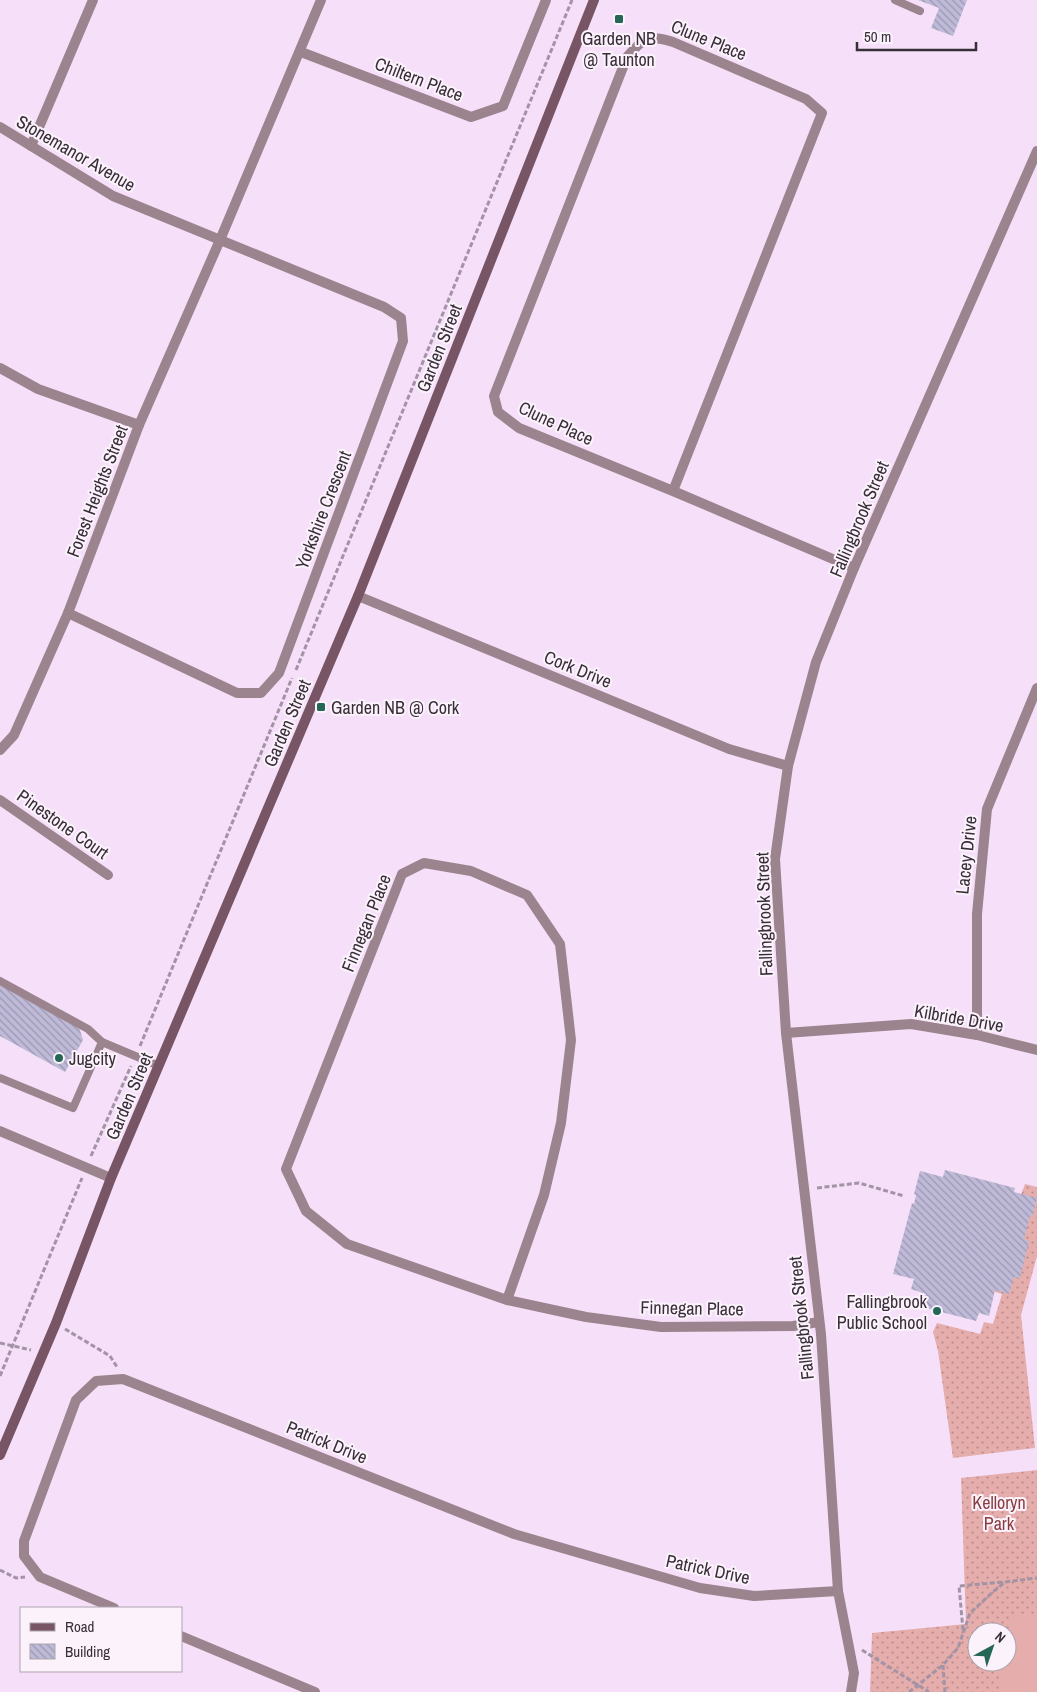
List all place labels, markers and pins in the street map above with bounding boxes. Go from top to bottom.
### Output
marker: Garden NB @ Taunton [613,13,625,25]
place label: Garden NB @ Taunton [582,26,656,72]
place label: Garden NB @ Cork [331,695,460,720]
marker: Garden NB @ Cork [315,701,327,713]
place label: Jugcity [69,1046,116,1071]
marker: Jugcity [53,1052,65,1064]
place label: Fallingbrook Public School [837,1289,928,1335]
marker: Fallingbrook Public School [931,1305,943,1317]

